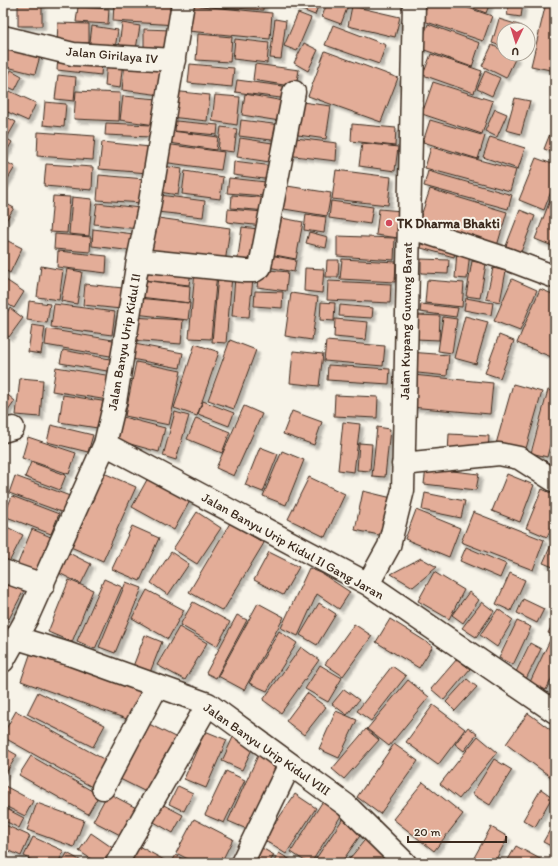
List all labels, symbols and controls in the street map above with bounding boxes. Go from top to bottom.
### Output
north arrow [496,22,536,62]
street label: Jalan Girilaya IV [66,44,159,67]
text: U [511,45,519,58]
place label: TK Dharma Bhakti [396,216,500,231]
marker: TK Dharma Bhakti [384,218,394,228]
street label: Jalan Kupang Gunung Barat [397,242,415,400]
street label: Jalan Banyu Urip Kidul II [105,272,143,412]
street label: Jalan Banyu Urip Kidul II Gang Jaran [199,490,387,603]
street label: Jalan Banyu Urip Kidul VIII [201,699,333,799]
scale bar [408,818,506,844]
text: 20 m [414,825,441,839]

